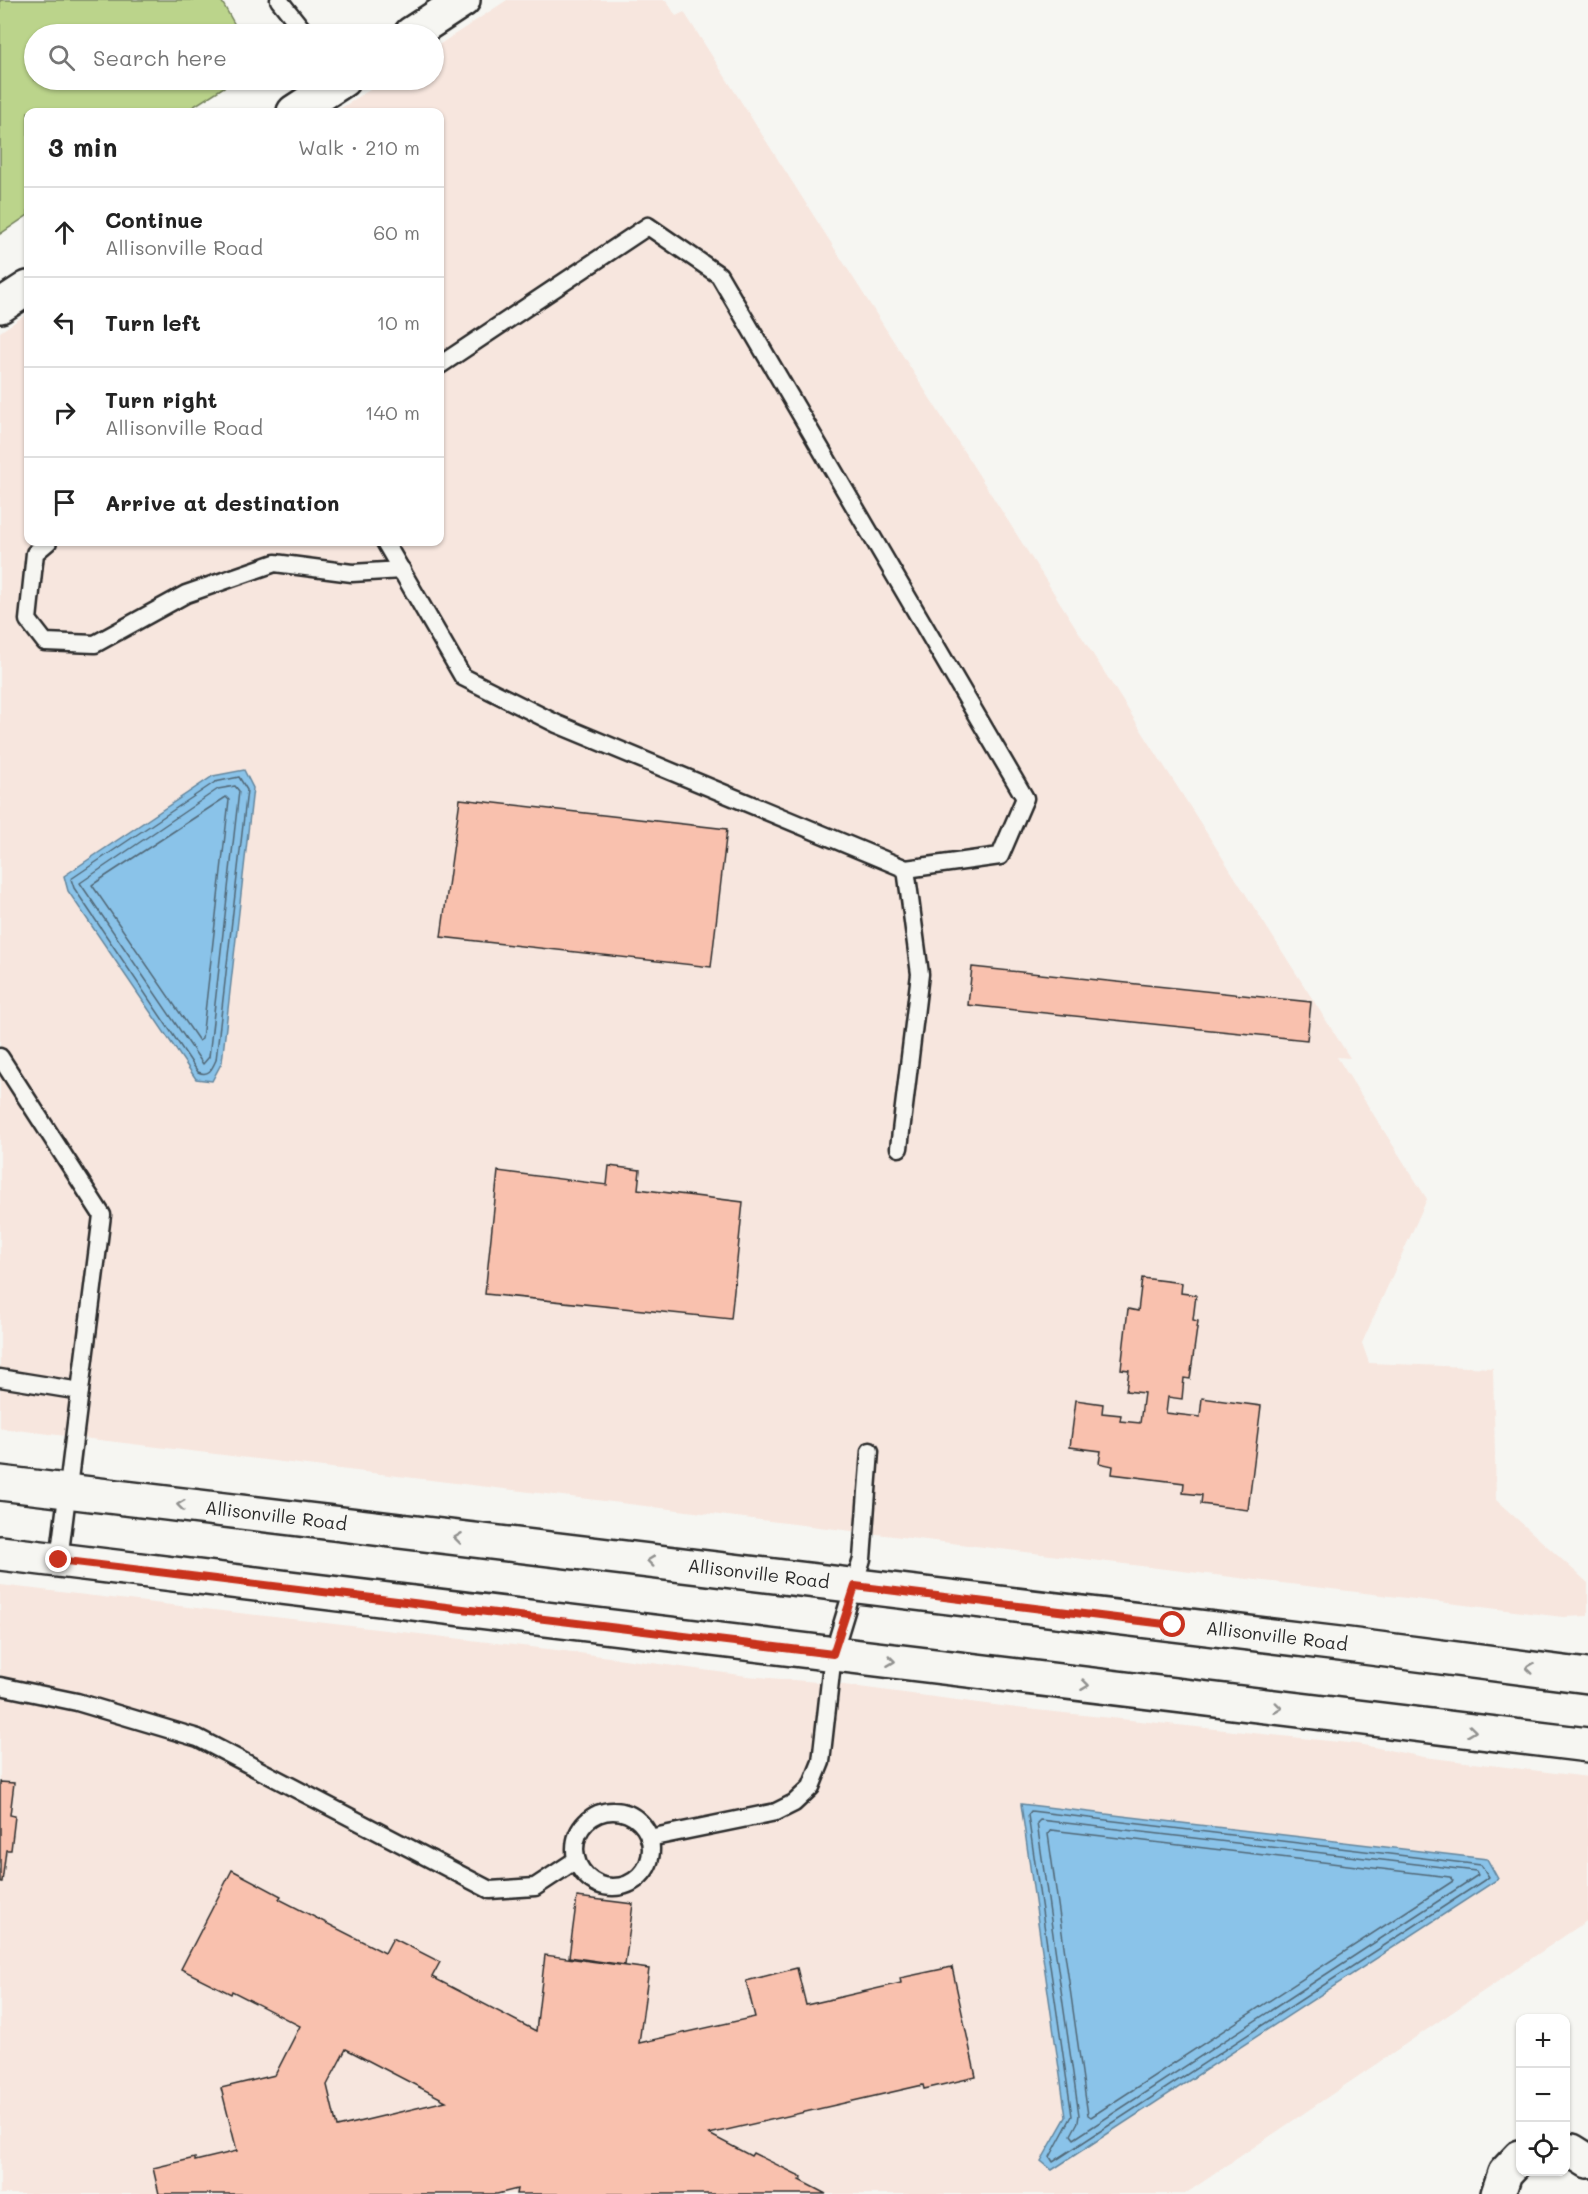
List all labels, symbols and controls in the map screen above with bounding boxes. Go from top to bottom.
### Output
search box [24,24,444,90]
icon: search [45,41,78,74]
text: Search here [93,43,227,72]
text: 3 min [48,130,117,164]
text: Walk · 210 m [298,134,420,160]
text: Continue [105,205,203,234]
icon: ahead [48,216,81,249]
text: 60 m [373,219,420,245]
text: Allisonville Road [105,234,263,260]
icon: left [48,306,81,339]
text: Turn left [105,308,201,337]
text: 10 m [376,309,420,335]
text: Turn right [105,385,217,414]
icon: right [48,396,81,429]
text: 140 m [365,399,420,425]
text: Allisonville Road [105,414,263,440]
icon: arrive [48,486,81,519]
text: Arrive at destination [105,488,340,517]
street label: Allisonville Road [204,1495,348,1536]
one-way arrow [176,1499,185,1512]
one-way arrow [453,1533,462,1545]
route end [45,1546,71,1572]
street label: Allisonville Road [687,1553,831,1594]
one-way arrow [647,1556,656,1568]
route start [1159,1611,1185,1637]
street label: Allisonville Road [1205,1615,1349,1656]
one-way arrow [886,1654,896,1667]
one-way arrow [1525,1663,1535,1675]
one-way arrow [1080,1678,1089,1690]
one-way arrow [1274,1701,1283,1714]
one-way arrow [1467,1724,1476,1737]
map controls [1516,2014,1570,2176]
button: + [1516,2014,1570,2068]
button: − [1516,2068,1570,2122]
button: locate [1516,2122,1570,2176]

